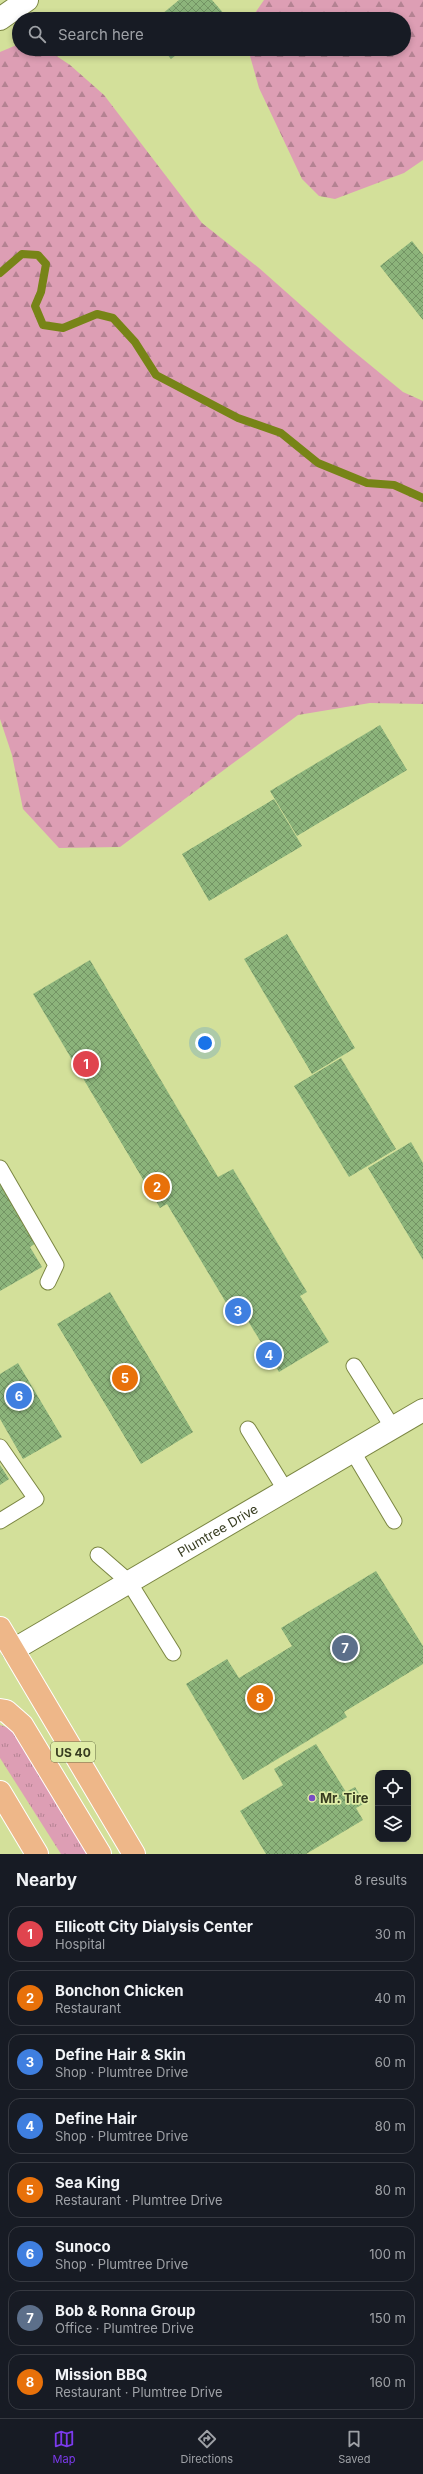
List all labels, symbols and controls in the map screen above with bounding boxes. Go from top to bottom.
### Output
search box [12,12,411,56]
icon: search [26,23,48,45]
text: Search here [58,25,144,44]
your location [195,1033,215,1053]
pin: 1 [73,1049,99,1079]
pin: 2 [144,1172,170,1202]
pin: 3 [225,1296,251,1326]
pin: 4 [256,1340,282,1370]
pin: 5 [112,1363,138,1393]
pin: 6 [6,1381,32,1411]
street label: Plumtree Drive [174,1500,261,1560]
pin: 7 [332,1633,358,1663]
pin: 8 [247,1683,273,1713]
road number: US 40 [51,1742,95,1762]
map controls [375,1770,411,1842]
button: locate [375,1770,411,1806]
place label: Mr. Tire [320,1790,369,1806]
marker: Mr. Tire [307,1793,317,1803]
button: layers [375,1806,411,1842]
text: Nearby [16,1870,77,1890]
text: 8 results [354,1872,407,1888]
text: Ellicott City Dialysis Center [55,1917,253,1936]
text: 1 [27,1926,33,1942]
text: 30 m [375,1926,406,1942]
text: Hospital [55,1936,105,1952]
text: Bonchon Chicken [55,1981,184,2000]
text: 2 [26,1990,34,2006]
text: 40 m [374,1990,406,2006]
text: Restaurant [55,2000,121,2016]
text: Define Hair & Skin [55,2045,186,2064]
text: 3 [26,2054,34,2070]
text: 60 m [375,2054,406,2070]
text: Shop · Plumtree Drive [55,2064,188,2080]
text: Define Hair [55,2109,137,2128]
text: 4 [26,2118,34,2134]
text: 80 m [375,2118,406,2134]
text: Shop · Plumtree Drive [55,2128,188,2144]
text: Sea King [55,2173,120,2192]
text: 5 [26,2182,34,2198]
text: 80 m [375,2182,406,2198]
text: Restaurant · Plumtree Drive [55,2192,223,2208]
text: Sunoco [55,2237,111,2256]
text: 6 [26,2246,34,2262]
text: 100 m [369,2246,406,2262]
text: Shop · Plumtree Drive [55,2256,188,2272]
text: Bob & Ronna Group [55,2301,196,2320]
text: 7 [26,2310,34,2326]
text: 150 m [370,2310,406,2326]
text: Office · Plumtree Drive [55,2320,194,2336]
text: Mission BBQ [55,2365,148,2384]
text: 8 [26,2374,34,2390]
text: 160 m [369,2374,406,2390]
text: Restaurant · Plumtree Drive [55,2384,223,2400]
tab: Map [53,2428,75,2466]
tab: Directions [181,2428,233,2466]
tab: Saved [338,2428,370,2466]

